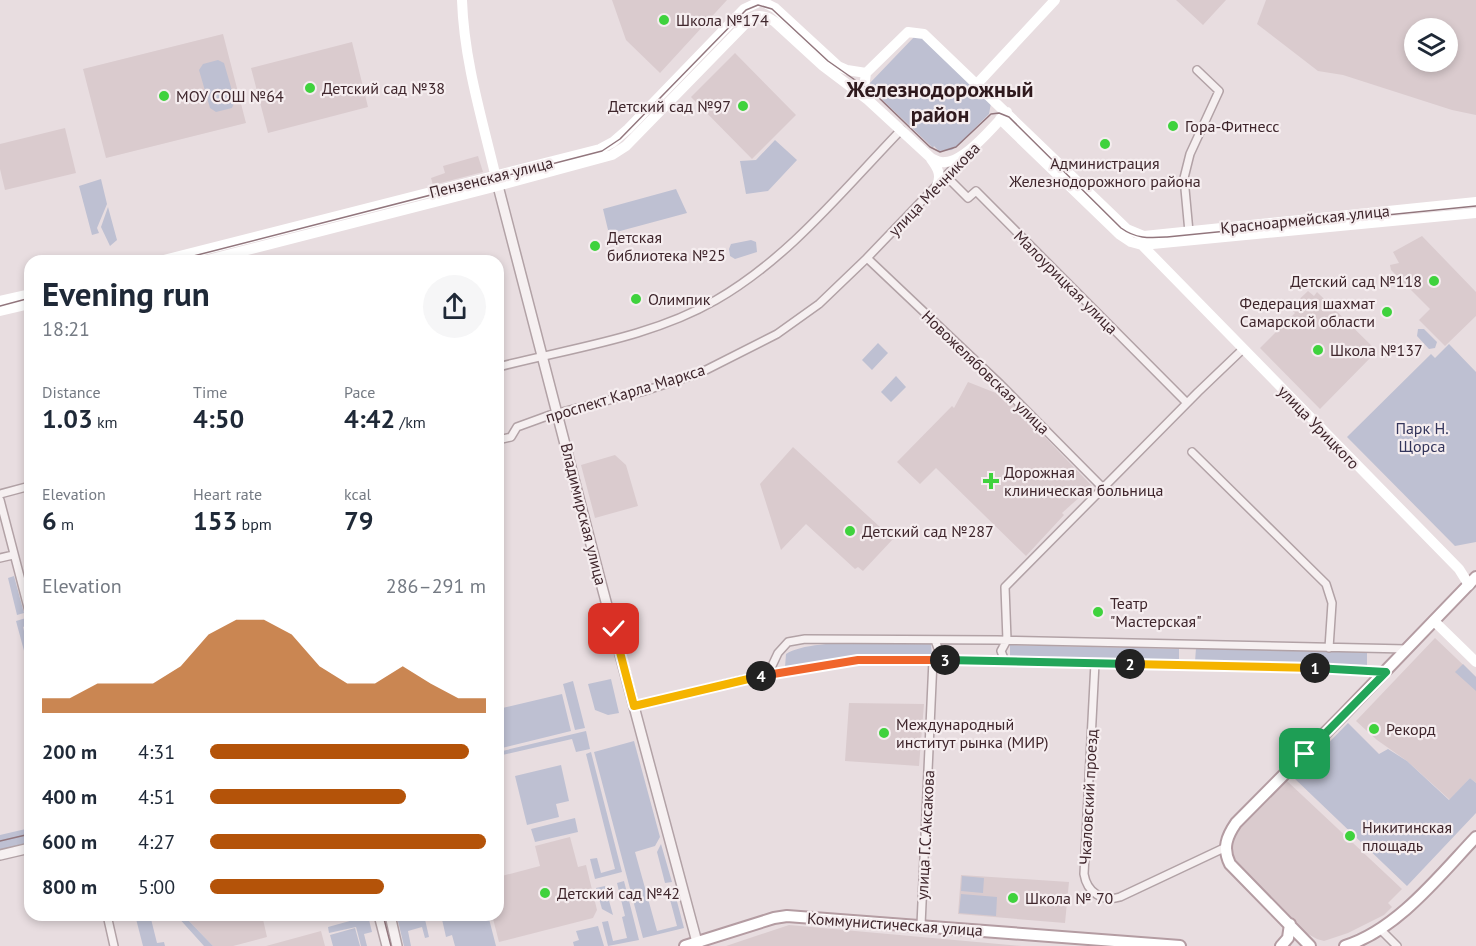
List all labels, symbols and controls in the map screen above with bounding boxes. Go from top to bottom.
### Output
place label: Школа №174 [676,10,769,30]
marker: Школа №174 [657,13,671,27]
map controls [1404,18,1458,72]
button: layers [1404,18,1458,72]
district label: Железнодорожный район [846,75,1033,128]
place label: Детский сад №38 [322,78,445,98]
marker: Детский сад №38 [303,81,317,95]
place label: МОУ СОШ №64 [176,86,284,106]
marker: МОУ СОШ №64 [157,89,171,103]
place label: Детский сад №97 [608,96,731,116]
marker: Детский сад №97 [736,99,750,113]
place label: Гора-Фитнесс [1185,116,1279,136]
marker: Гора-Фитнесс [1166,119,1180,133]
marker: Администрация Железнодорожного района [1098,137,1112,151]
street label: улица Мечникова [884,138,984,240]
street label: Пензенская улица [427,152,555,202]
place label: Администрация Железнодорожного района [1008,153,1201,191]
street label: Красноармейская улица [1219,200,1391,238]
street label: Малоурицкая улица [1010,226,1122,338]
place label: Детская библиотека №25 [607,227,726,265]
marker: Детская библиотека №25 [588,239,602,253]
place label: Детский сад №118 [1290,271,1422,291]
text: Evening run [42,272,210,315]
marker: Детский сад №118 [1427,274,1441,288]
button: share [423,275,486,338]
place label: Олимпик [648,289,711,309]
marker: Олимпик [629,292,643,306]
place label: Федерация шахмат Самарской области [1239,293,1376,331]
marker: Федерация шахмат Самарской области [1380,305,1394,319]
street label: Новожелябовская улица [918,306,1054,438]
text: 18:21 [42,316,90,342]
place label: Школа №137 [1330,340,1423,360]
marker: Школа №137 [1311,343,1325,357]
street label: проспект Карла Маркса [543,359,707,427]
street label: улица Урицкого [1274,381,1364,473]
text: Distance [42,382,101,402]
text: Time [193,382,227,402]
text: Pace [344,382,375,402]
text: 1.03 [42,402,93,435]
text: 4:50 [193,402,244,435]
text: 4:42 [344,402,395,435]
text: km [93,412,118,432]
text: /km [395,412,426,432]
park label: Парк Н. Щорса [1395,418,1449,456]
street label: Владимирская улица [557,441,611,587]
place label: Дорожная клиническая больница [1004,462,1163,500]
marker: Дорожная клиническая больница [982,472,1000,490]
text: Elevation [42,484,106,504]
text: Heart rate [193,484,262,504]
text: kcal [344,484,371,504]
text: 6 [42,504,57,537]
text: 153 [193,504,237,537]
text: 79 [344,504,373,537]
text: m [57,514,74,534]
text: bpm [237,514,272,534]
place label: Детский сад №287 [862,521,994,541]
marker: Детский сад №287 [843,524,857,538]
text: Elevation [42,573,122,599]
text: 286–291 m [386,573,486,599]
place label: Театр "Мастерская" [1110,593,1202,631]
pin [588,603,639,654]
marker: Театр "Мастерская" [1091,605,1105,619]
icon: check [597,612,630,645]
pin: 3 [930,645,960,675]
pin: 2 [1115,649,1145,679]
text: 3 [940,650,950,670]
pin: 1 [1300,653,1330,683]
text: 2 [1125,654,1135,674]
text: 1 [1310,658,1320,678]
pin: 4 [746,661,776,691]
text: 4 [756,666,766,686]
place label: Международный институт рынка (МИР) [896,714,1049,752]
place label: Рекорд [1386,719,1436,739]
marker: Рекорд [1367,722,1381,736]
marker: Международный институт рынка (МИР) [877,726,891,740]
street label: Чкаловский проезд [1074,728,1102,865]
pin [1279,728,1330,779]
icon: arrive [1288,737,1321,770]
text: 200 m [42,739,97,765]
text: 4:31 [138,739,175,765]
street label: улица Г.С.Аксакова [912,769,938,901]
text: 400 m [42,784,97,810]
text: 4:51 [138,784,175,810]
place label: Никитинская площадь [1362,817,1452,855]
text: 600 m [42,829,97,855]
text: 4:27 [138,829,175,855]
marker: Никитинская площадь [1343,829,1357,843]
text: 800 m [42,874,97,900]
text: 5:00 [138,874,175,900]
place label: Детский сад №42 [557,883,680,903]
marker: Детский сад №42 [538,886,552,900]
place label: Школа № 70 [1025,888,1114,908]
marker: Школа № 70 [1006,891,1020,905]
street label: Коммунистическая улица [807,908,983,940]

